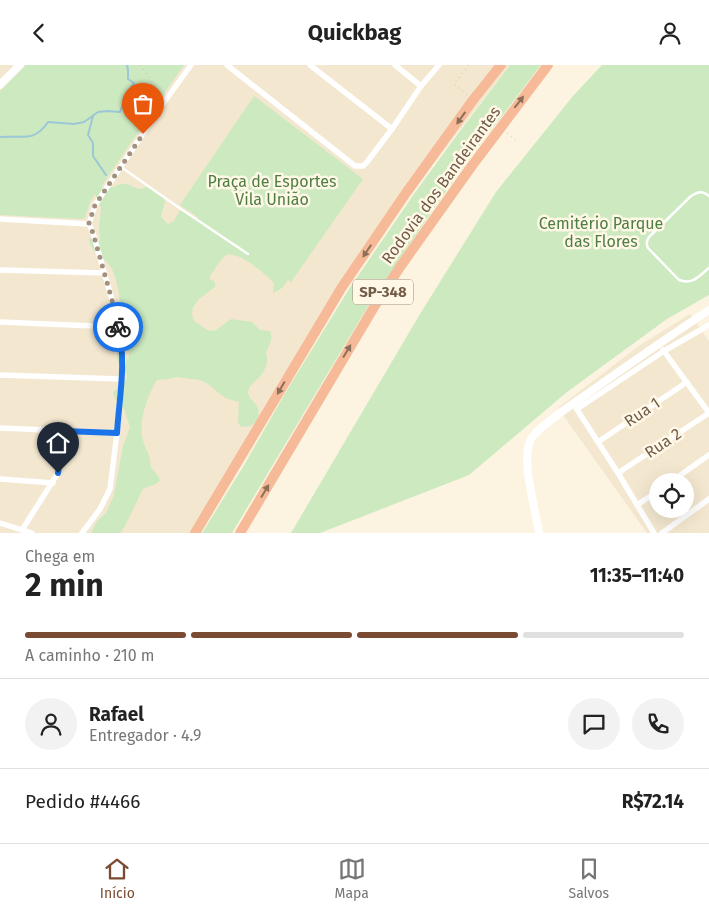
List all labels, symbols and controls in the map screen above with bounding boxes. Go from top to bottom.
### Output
icon: back [25,19,53,47]
text: Quickbag [308,19,401,46]
icon: person [656,19,684,47]
pin [122,83,164,134]
icon: bag [129,90,157,118]
one-way arrow [514,96,524,109]
street label: Rodovia dos Bandeirantes [378,103,504,267]
one-way arrow [455,111,466,124]
park label: Praça de Esportes Vila União [208,172,336,209]
park label: Cemitério Parque das Flores [539,214,663,251]
one-way arrow [362,244,372,257]
road number: SP-348 [353,279,413,305]
courier [93,302,143,352]
icon: bike [104,313,132,341]
one-way arrow [343,345,352,358]
one-way arrow [277,382,286,395]
street label: Rua 1 [621,393,663,431]
pin [37,422,79,473]
street label: Rua 2 [641,424,685,462]
icon: home [44,429,72,457]
map controls [649,473,694,518]
button: locate [649,473,694,518]
one-way arrow [260,485,269,498]
text: Chega em [25,547,95,566]
text: 11:35–11:40 [590,564,684,587]
text: 2 min [25,566,104,604]
text: A caminho · 210 m [25,646,155,665]
button: person [25,698,77,750]
button: chat [568,698,620,750]
button: phone [632,698,684,750]
text: Rafael [89,703,144,726]
text: Entregador · 4.9 [89,726,201,745]
text: Pedido #4466 [25,790,140,813]
text: R$72.14 [622,790,684,813]
tab: Início [100,855,135,902]
tab: Mapa [335,855,369,902]
tab: Salvos [569,855,609,902]

